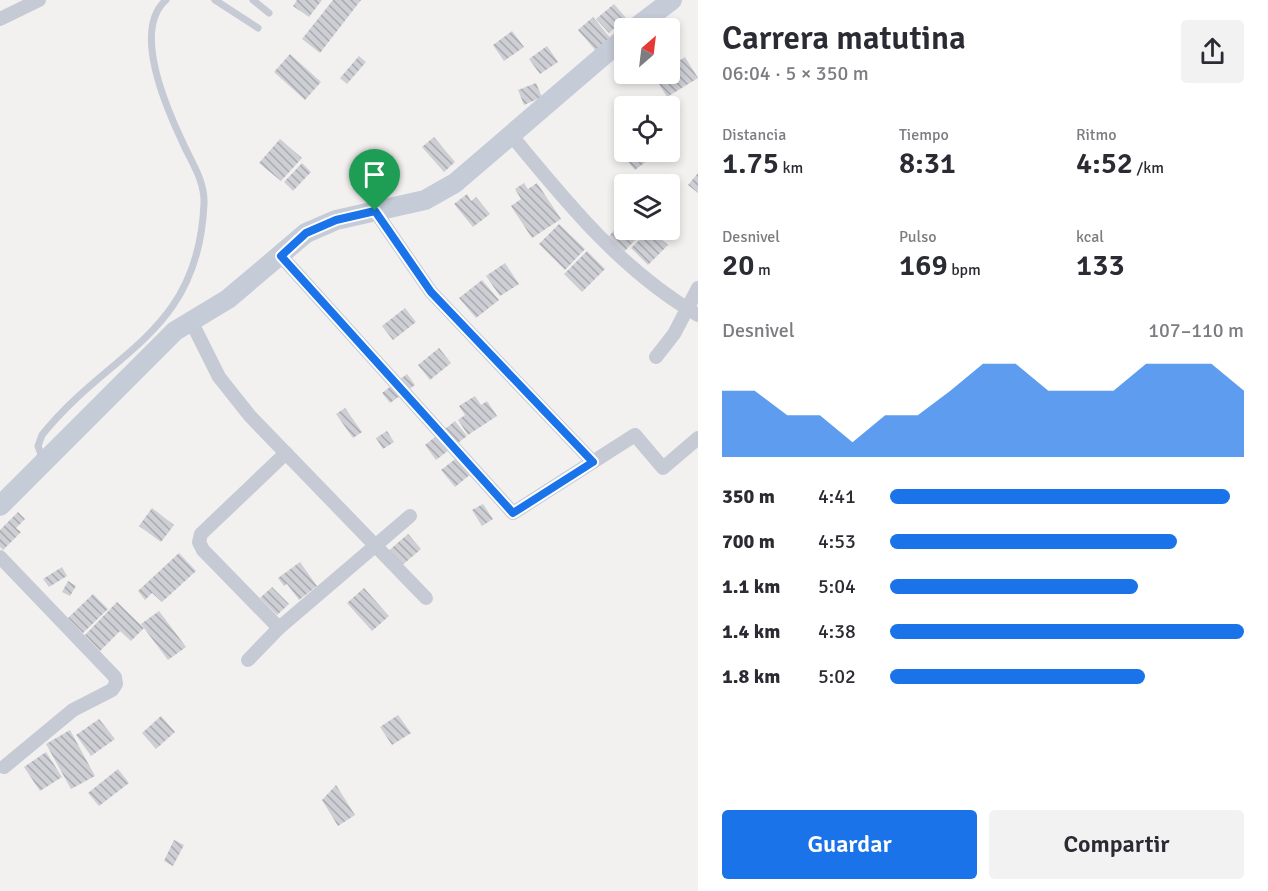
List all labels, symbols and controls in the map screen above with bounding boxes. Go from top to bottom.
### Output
north arrow [614,18,680,84]
map controls [614,18,680,240]
text: Carrera matutina [722,18,966,59]
button: share [1181,20,1244,83]
text: 06:04 · 5 × 350 m [722,61,869,86]
button: locate [614,96,680,162]
text: Distancia [722,125,786,145]
text: Tiempo [899,125,949,145]
text: Ritmo [1076,125,1117,145]
text: 1.75 [722,145,779,182]
text: 8:31 [899,145,956,182]
text: 4:52 [1076,145,1133,182]
pin [349,149,400,211]
icon: arrive [358,158,391,191]
text: km [779,158,803,178]
text: /km [1133,158,1164,178]
button: layers [614,174,680,240]
text: Desnivel [722,227,780,247]
text: Pulso [899,227,937,247]
text: kcal [1076,227,1104,247]
text: 20 [722,247,754,284]
text: 169 [899,247,948,284]
text: 133 [1076,247,1125,284]
text: m [754,260,771,280]
text: bpm [948,260,981,280]
text: Desnivel [722,318,795,343]
text: 107–110 m [1148,318,1244,343]
text: 350 m [722,484,775,509]
text: 4:41 [818,484,856,509]
text: 700 m [722,529,775,554]
text: 4:53 [818,529,856,554]
text: 1.1 km [722,574,780,599]
text: 5:04 [818,574,856,599]
text: 1.4 km [722,619,780,644]
text: 4:38 [818,619,856,644]
text: 1.8 km [722,664,780,689]
text: 5:02 [818,664,856,689]
button: Guardar [722,810,977,879]
button: Compartir [989,810,1244,879]

